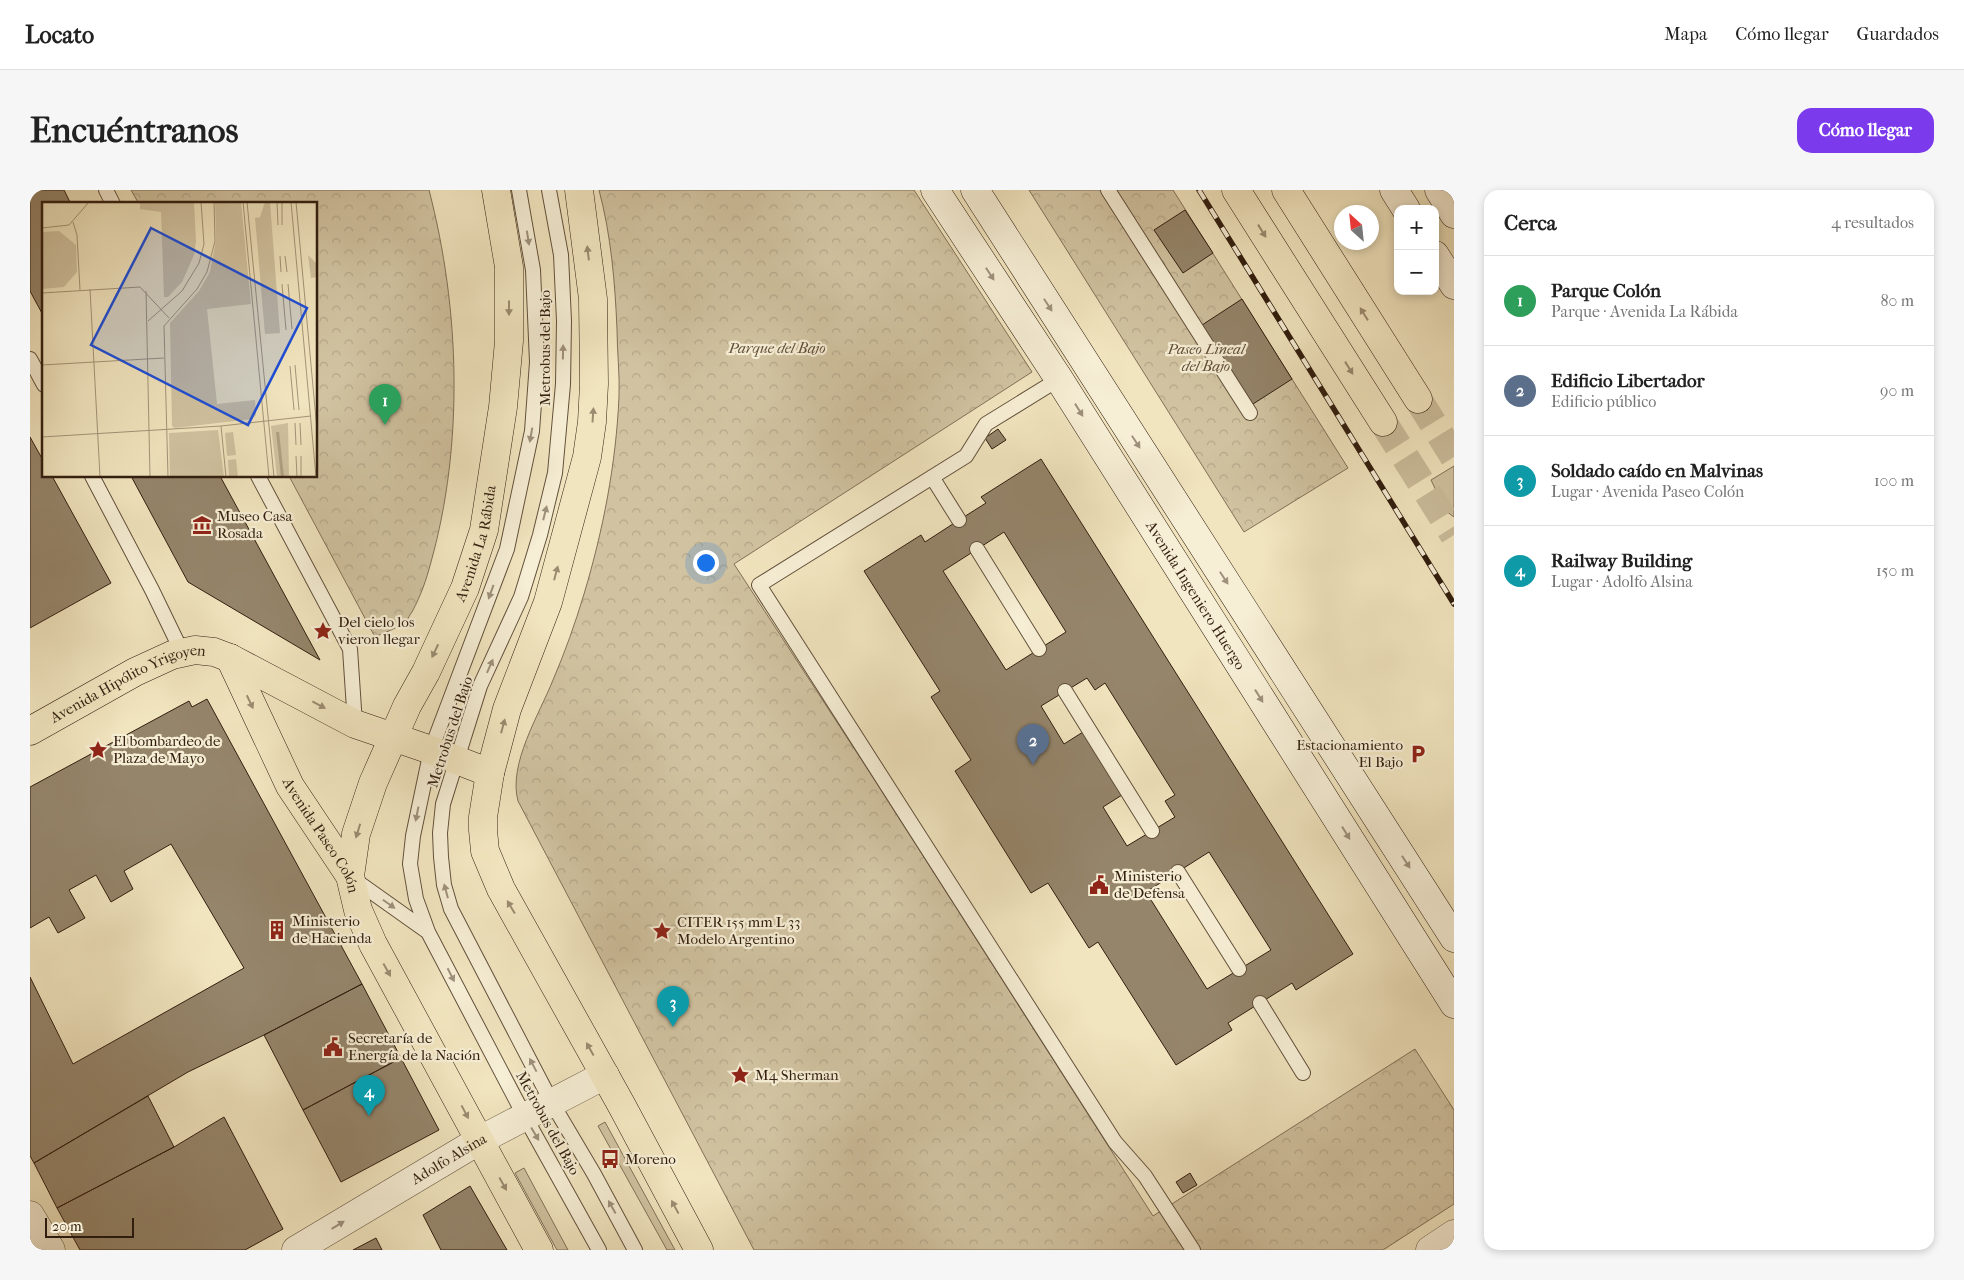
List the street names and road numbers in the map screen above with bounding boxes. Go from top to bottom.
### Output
street label: Metrobus del Bajo [536,290,554,406]
street label: Avenida La Rábida [451,483,500,605]
street label: Avenida Ingeniero Huergo [1142,517,1250,673]
street label: Avenida Hipólito Yrigoyen [46,641,207,727]
street label: Metrobus del Bajo [423,674,477,790]
street label: Avenida Paseo Colón [278,774,363,895]
street label: Metrobus del Bajo [512,1068,584,1178]
street label: Adolfo Alsina [407,1129,490,1189]

